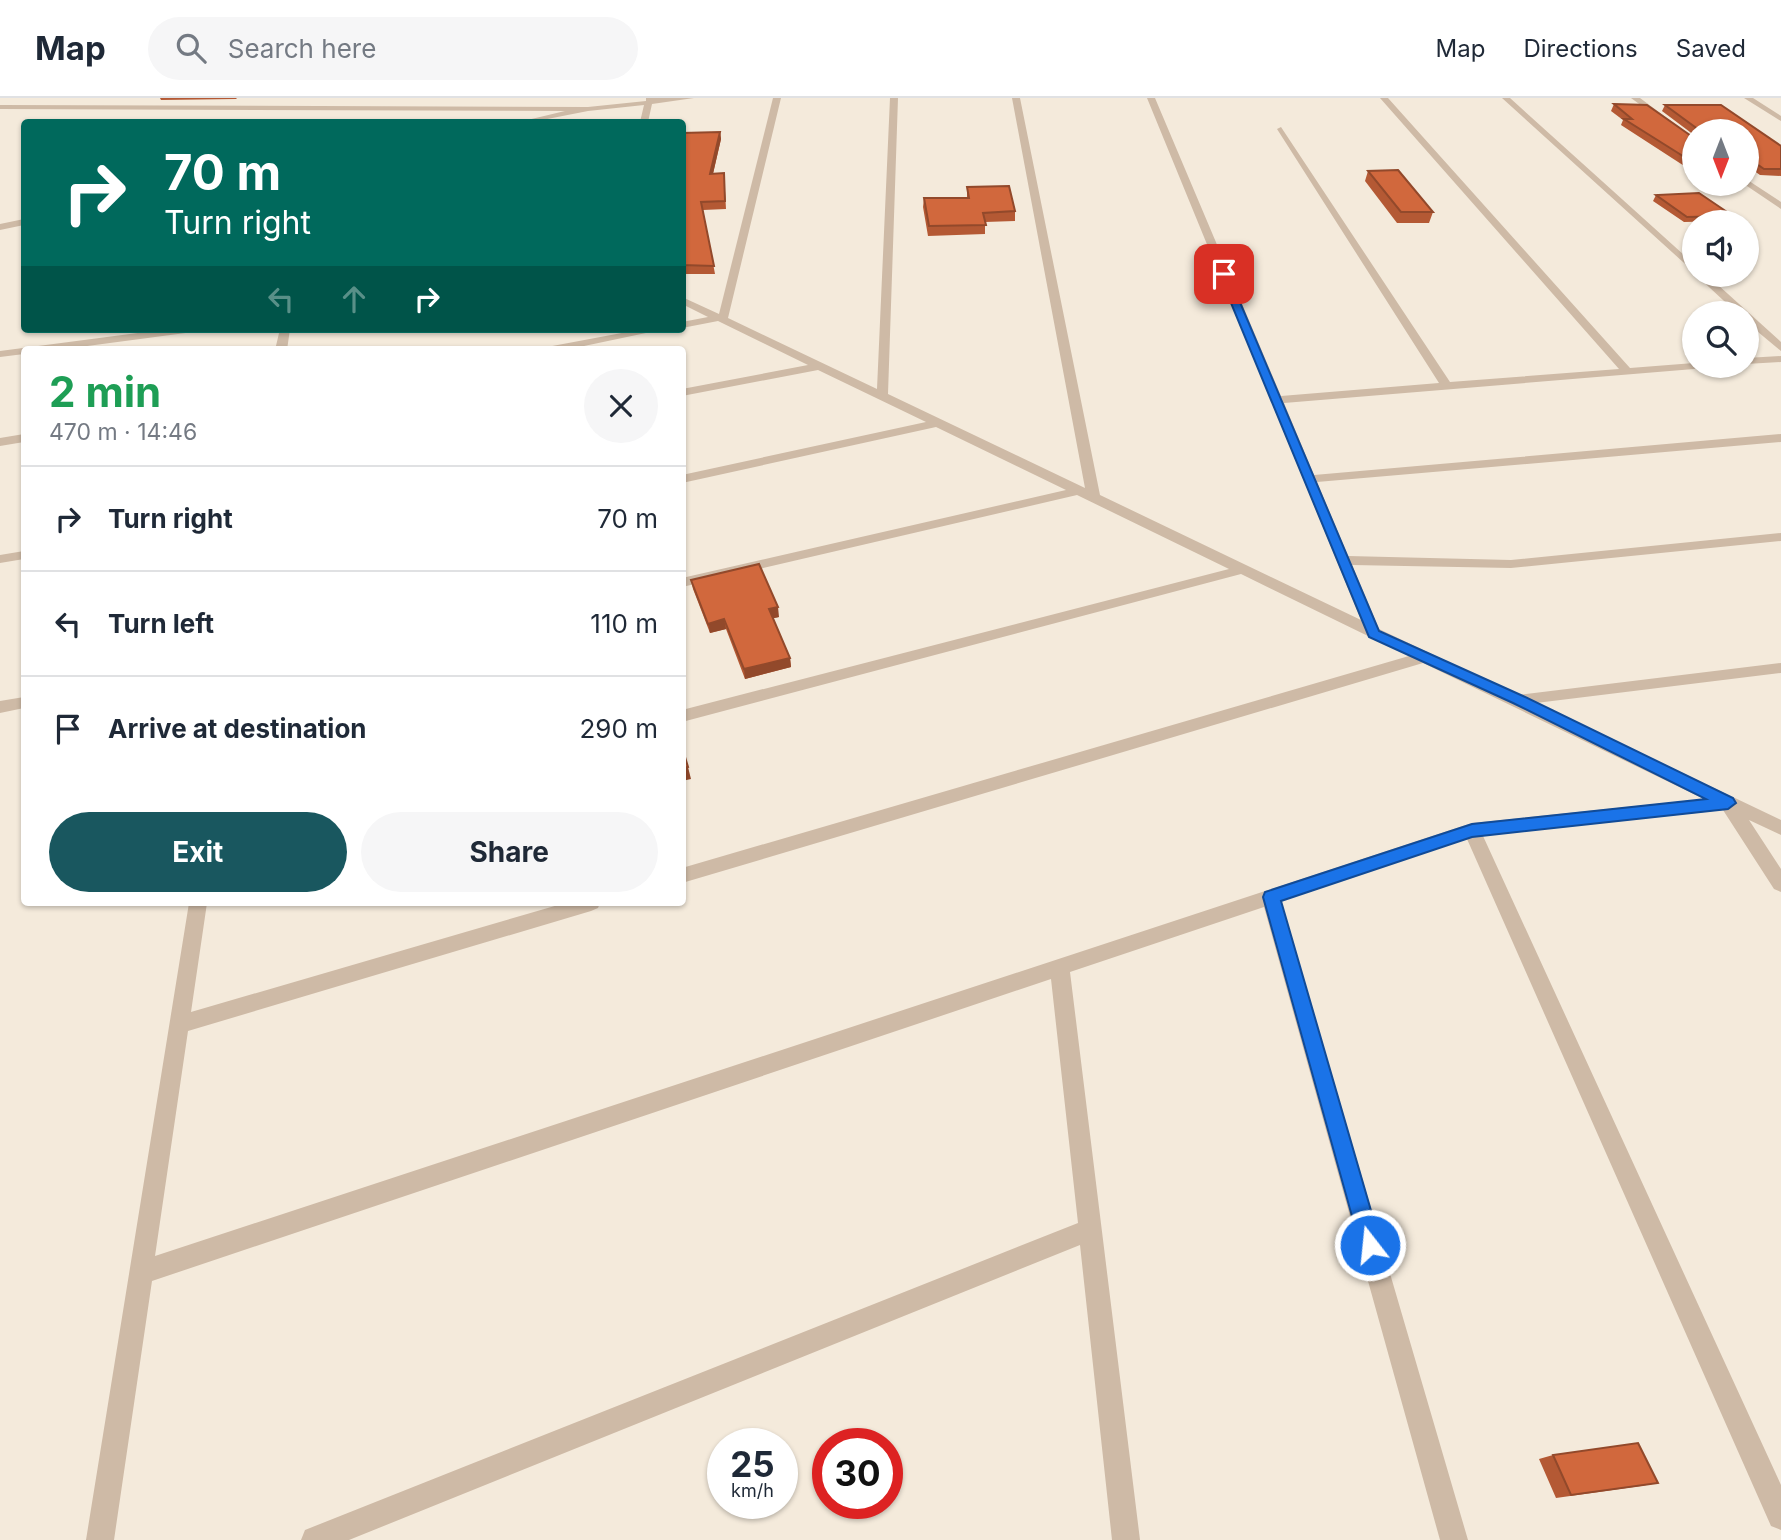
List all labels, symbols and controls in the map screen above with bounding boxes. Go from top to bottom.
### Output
search box [148,17,638,80]
text: Map [35,28,106,68]
icon: search [172,29,210,67]
text: Search here [228,33,376,64]
text: Map [1436,34,1485,63]
text: Directions [1523,34,1638,63]
text: Saved [1676,34,1746,63]
north arrow [1682,119,1759,196]
map controls [1682,119,1759,378]
text: 70 m [164,143,281,202]
icon: right [49,147,140,238]
text: Turn right [164,203,311,242]
button: sound [1682,210,1759,287]
pin [1194,244,1254,304]
icon: arrive [1205,255,1243,293]
icon: left [262,280,300,318]
icon: ahead [335,280,373,318]
icon: right [408,280,446,318]
button: search [1682,301,1759,378]
text: 2 min [49,366,161,417]
button: close [584,369,658,443]
text: 470 m · 14:46 [49,418,197,446]
icon: right [49,500,87,538]
text: Turn right [108,503,233,534]
text: 70 m [597,503,658,534]
icon: left [49,605,87,643]
text: Turn left [108,608,214,639]
text: 110 m [590,608,658,639]
icon: arrive [49,710,87,748]
text: Arrive at destination [108,713,367,744]
text: 290 m [580,713,658,744]
button: Exit [49,812,347,892]
button: Share [361,812,658,892]
position arrow [1333,1208,1407,1282]
speed limit sign: 30 [812,1428,903,1519]
text: 25 [730,1443,775,1485]
text: km/h [731,1480,774,1501]

